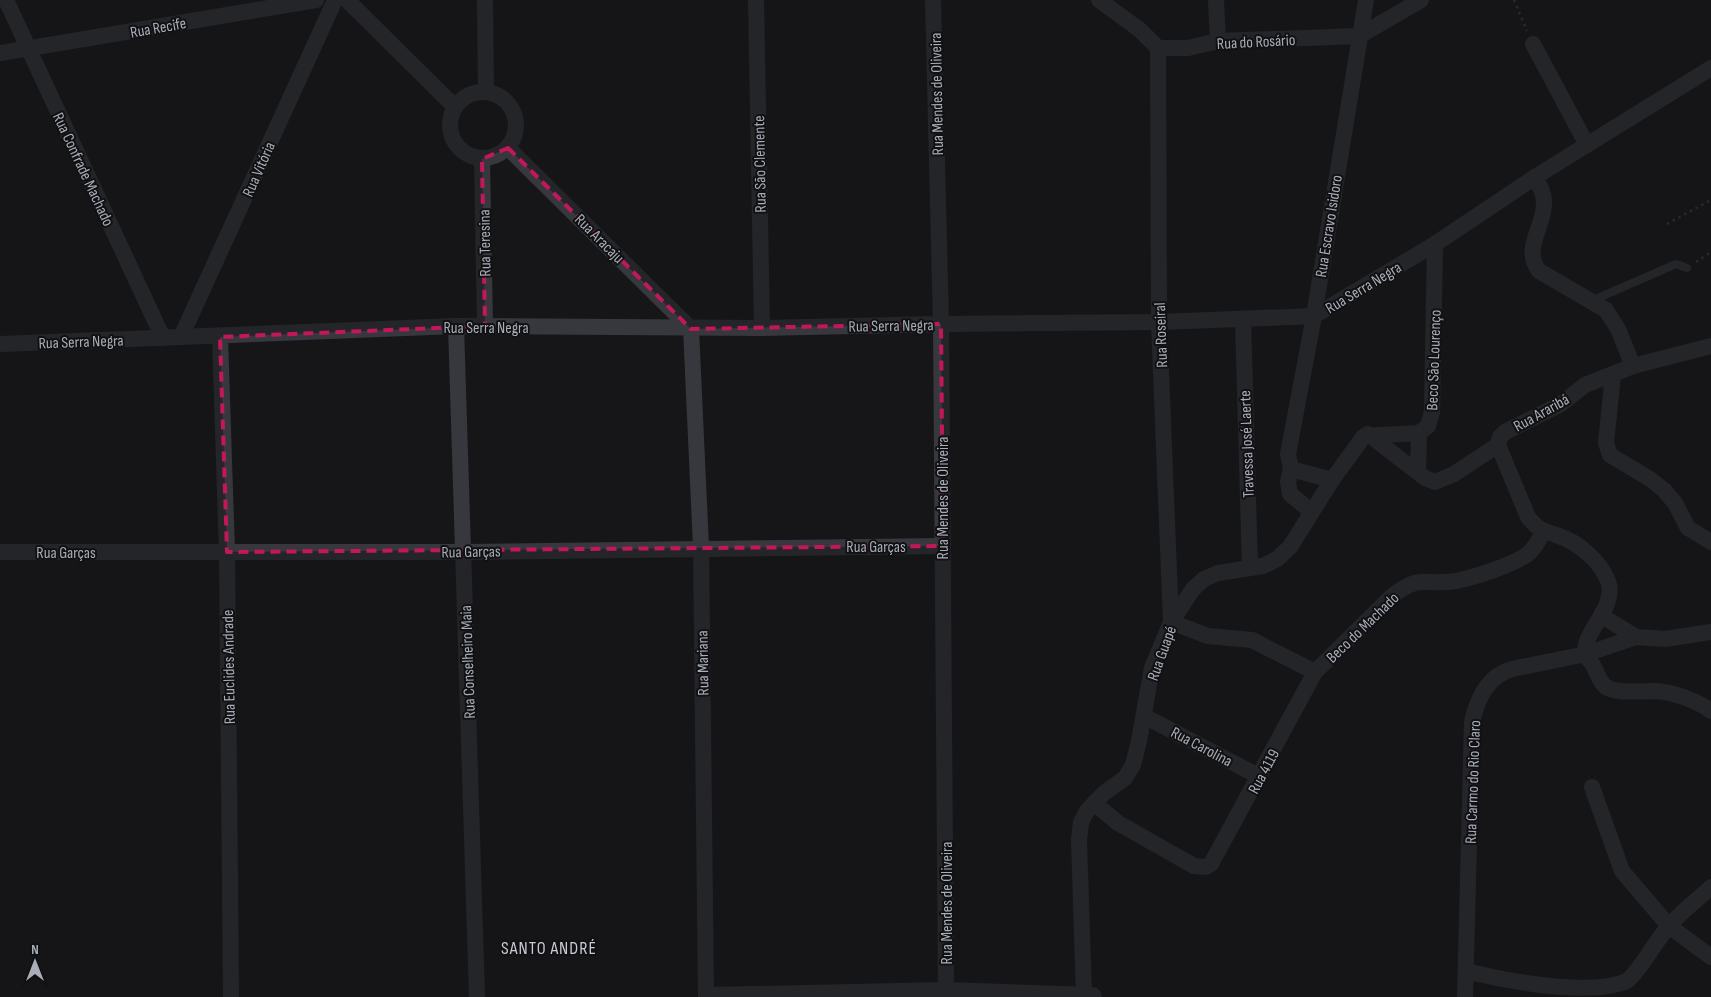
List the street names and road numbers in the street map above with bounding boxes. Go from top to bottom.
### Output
street label: Rua Recife [129,14,188,43]
street label: Rua do Rosário [1216,31,1296,54]
street label: Rua Mendes de Oliveira [927,32,948,156]
street label: Rua Confrade Machado [48,110,117,229]
street label: Rua São Clemente [750,115,771,213]
street label: Rua Vitória [239,139,280,200]
street label: Rua Escravo Isidoro [1312,174,1347,279]
street label: Rua Teresina [475,209,496,277]
street label: Rua Aracaju [570,210,628,268]
street label: Rua Serra Negra [1322,258,1405,318]
street label: Rua Roseiral [1151,302,1172,368]
street label: Beco São Lourenço [1423,309,1446,411]
street label: Rua Serra Negra [848,316,934,337]
street label: Rua Serra Negra [443,319,529,338]
street label: Rua Serra Negra [38,332,124,353]
street label: Travessa José Laerte [1236,390,1259,498]
street label: Rua Araribá [1511,390,1573,436]
street label: Rua Mendes de Oliveira [934,437,953,559]
street label: Rua Garças [846,538,906,557]
street label: Rua Garças [441,542,501,563]
street label: Rua Garças [36,544,96,563]
street label: Beco do Machado [1323,589,1403,667]
street label: Rua Conselheiro Maia [457,605,480,719]
street label: Rua Euclides Andrade [219,610,240,724]
street label: Rua Guapé [1144,624,1181,683]
street label: Rua Mariana [693,630,714,696]
street label: Rua Carmo do Rio Claro [1462,720,1485,844]
street label: Rua Carolina [1167,723,1235,771]
street label: Rua 4119 [1245,746,1284,797]
street label: Rua Mendes de Oliveira [938,842,957,964]

